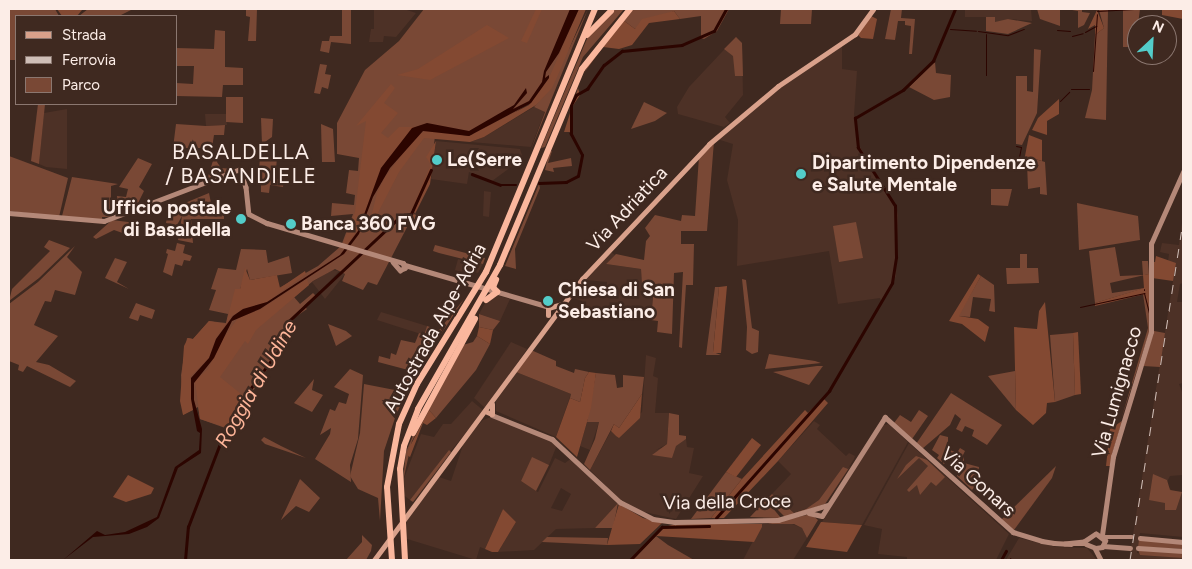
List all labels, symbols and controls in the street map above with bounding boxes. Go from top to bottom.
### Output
legend [15,15,178,105]
north arrow [1127,15,1177,65]
text: N [1150,17,1167,37]
text: Strada [62,26,106,44]
text: Ferrovia [62,51,116,69]
text: Parco [62,76,100,94]
district label: BASALDELLA / BASANDIELE [164,139,318,189]
place label: Le(Serre [447,149,522,171]
place label: Dipartimento Dipendenze e Salute Mentale [812,152,1036,196]
marker: Le(Serre [431,154,443,166]
street label: Via Adriatica [582,162,672,256]
marker: Dipartimento Dipendenze e Salute Mentale [794,167,808,181]
place label: Ufficio postale di Basaldella [103,197,231,241]
marker: Ufficio postale di Basaldella [235,213,247,225]
place label: Banca 360 FVG [301,213,435,235]
marker: Banca 360 FVG [285,218,297,230]
street label: Autostrada Alpe-Adria [379,239,491,417]
place label: Chiesa di San Sebastiano [558,279,675,323]
marker: Chiesa di San Sebastiano [542,295,554,307]
water label: Roggia di Udine [210,316,302,452]
street label: Via Lumignacco [1087,323,1147,461]
street label: Via Gonars [936,442,1020,522]
street label: Via della Croce [663,489,791,515]

